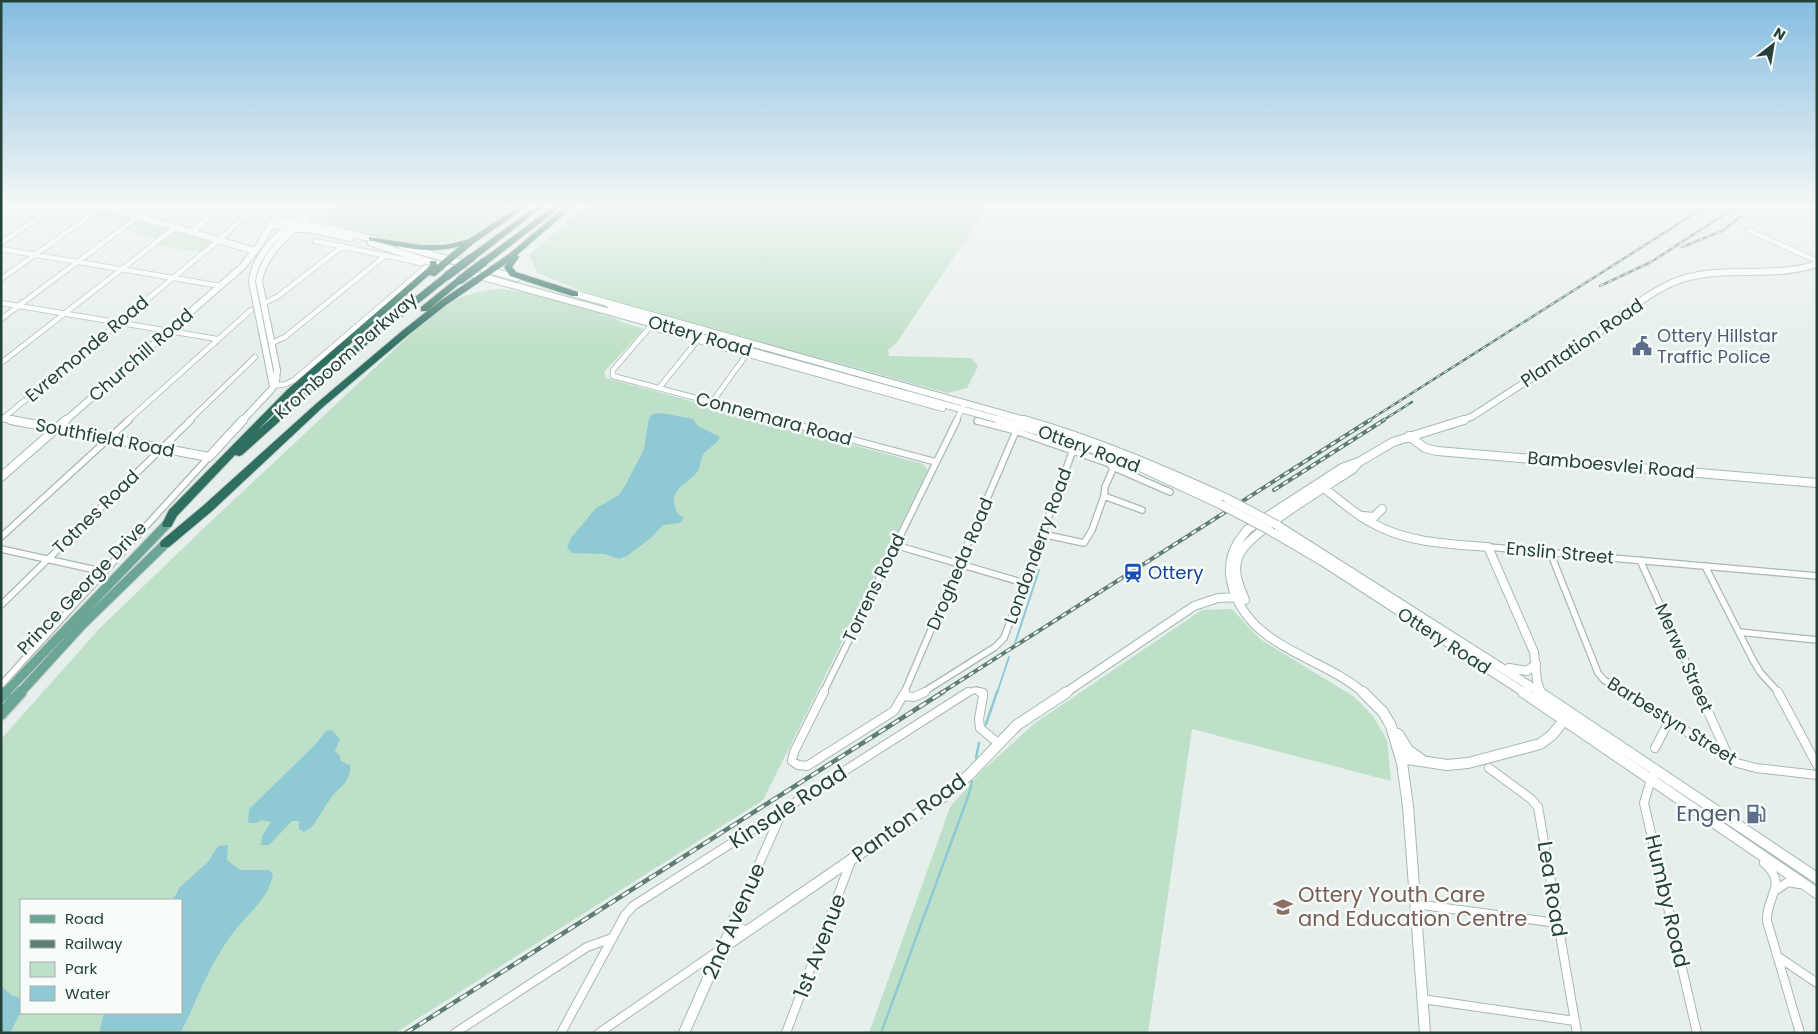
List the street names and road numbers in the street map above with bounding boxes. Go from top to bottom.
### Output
street label: Kromboom Parkway [269,287,422,425]
street label: Evremonde Road [20,290,154,408]
street label: Plantation Road [1515,292,1648,393]
street label: Churchill Road [83,302,198,407]
street label: Ottery Road [645,309,755,362]
street label: Connemara Road [693,386,855,451]
street label: Southfield Road [33,412,177,463]
street label: Ottery Road [1035,419,1144,479]
street label: Bamboesvlei Road [1526,445,1696,484]
street label: Totnes Road [47,464,144,559]
street label: Londonderry Road [998,464,1077,627]
street label: Drogheda Road [920,494,999,634]
street label: Prince George Drive [11,515,152,660]
street label: Torrens Road [836,529,911,646]
street label: Enslin Street [1505,535,1615,570]
street label: Merwe Street [1649,599,1720,716]
street label: Ottery Road [1393,601,1496,680]
street label: Barbestyn Street [1603,671,1742,770]
street label: Kinsale Road [723,758,852,855]
street label: Panton Road [846,766,972,869]
street label: Humby Road [1638,831,1697,970]
street label: Lea Road [1531,839,1574,939]
street label: 2nd Avenue [695,858,772,983]
street label: 1st Avenue [786,889,853,1002]

